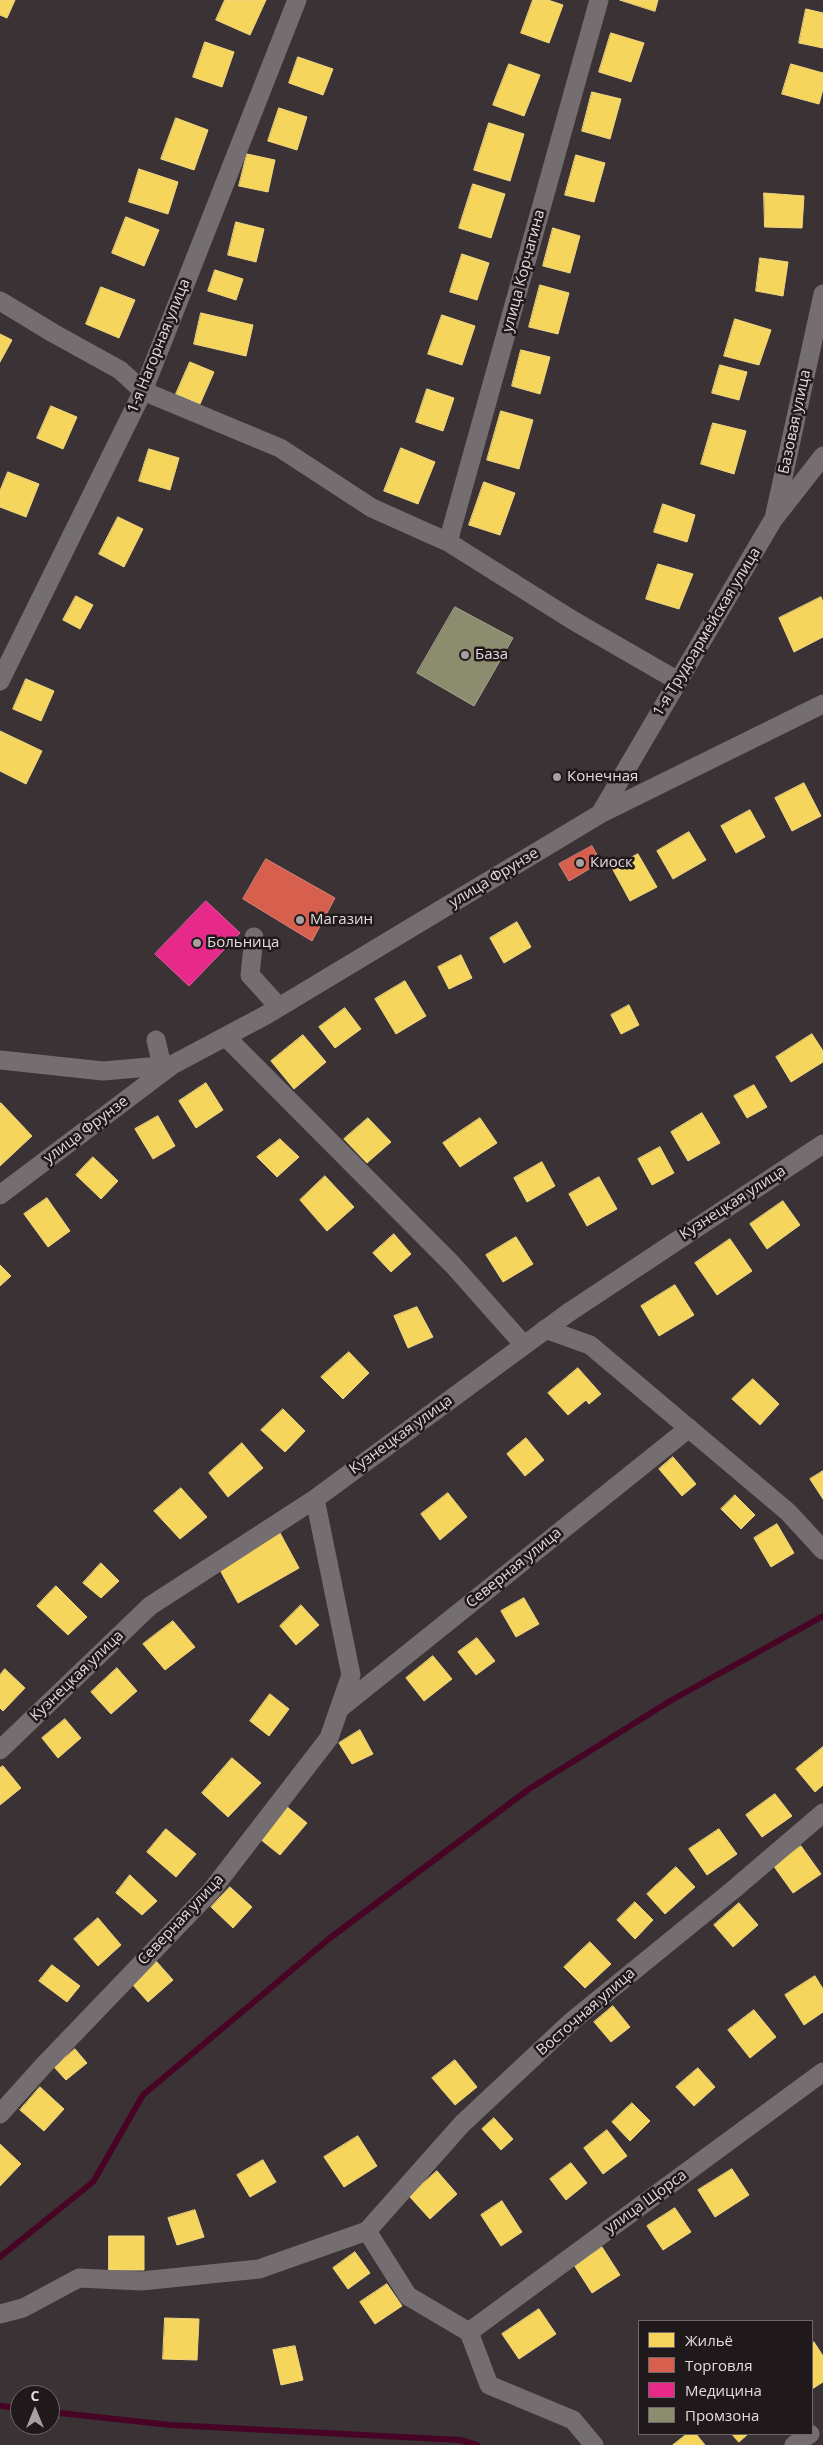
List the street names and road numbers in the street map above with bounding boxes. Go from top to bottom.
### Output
street label: улица Корчагина [499,208,549,334]
street label: 1-я Нагорная улица [124,276,194,416]
street label: Базовая улица [775,368,815,476]
street label: 1-я Трудоармейская улица [649,544,765,720]
street label: улица Фрунзе [446,844,542,912]
street label: улица Фрунзе [40,1092,132,1168]
street label: Кузнецкая улица [677,1162,789,1244]
street label: Кузнецкая улица [346,1392,456,1478]
street label: Северная улица [463,1524,565,1612]
street label: Кузнецкая улица [27,1627,127,1725]
street label: Северная улица [134,1871,228,1969]
street label: Восточная улица [533,1964,639,2060]
street label: улица Щорса [602,2166,690,2238]

